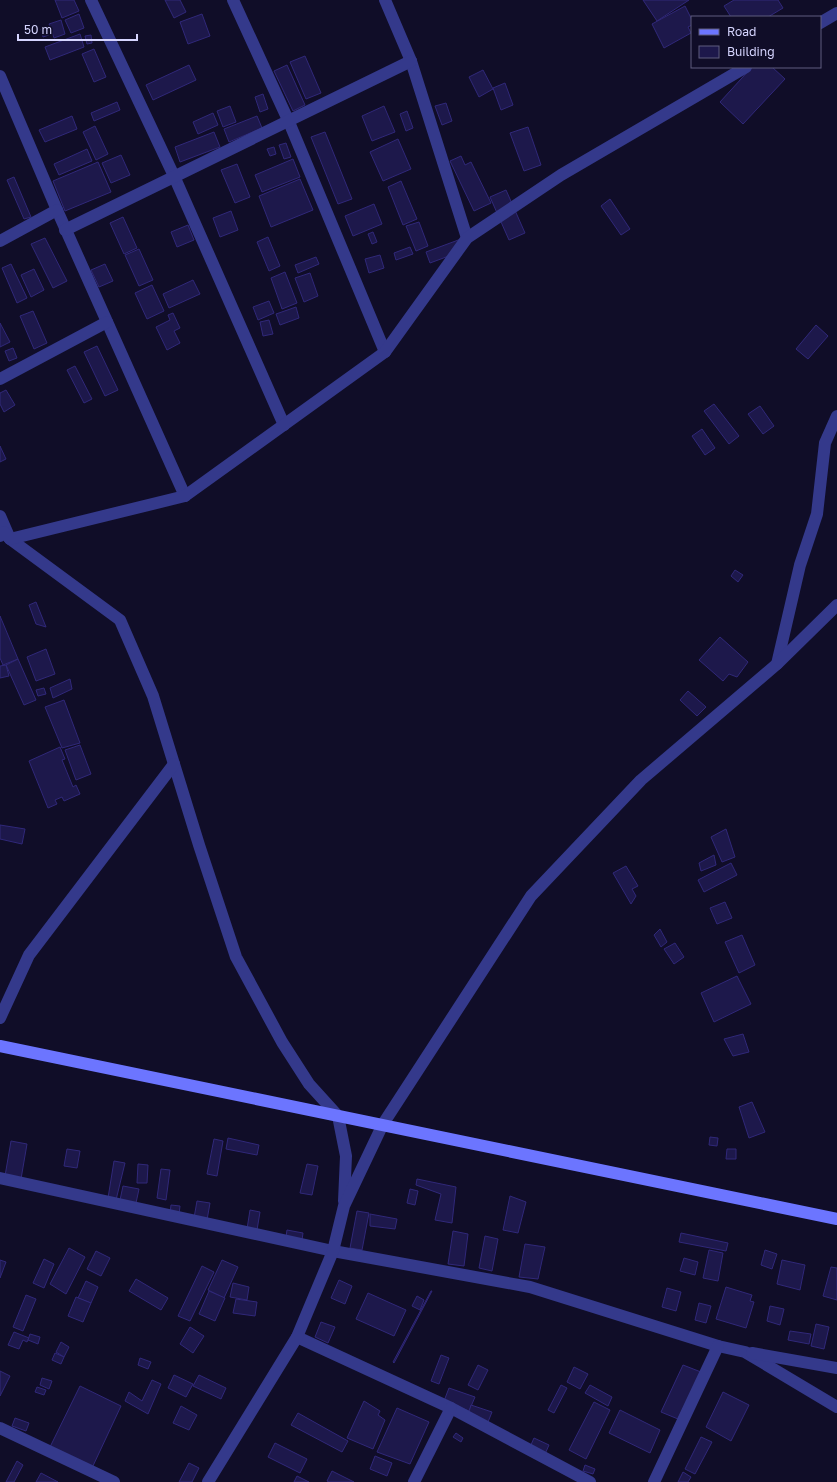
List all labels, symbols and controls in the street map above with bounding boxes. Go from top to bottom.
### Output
scale bar [18,16,137,42]
legend [691,16,821,68]
text: 50 m [24,22,52,37]
text: Road [727,24,756,39]
text: Building [727,44,775,59]

